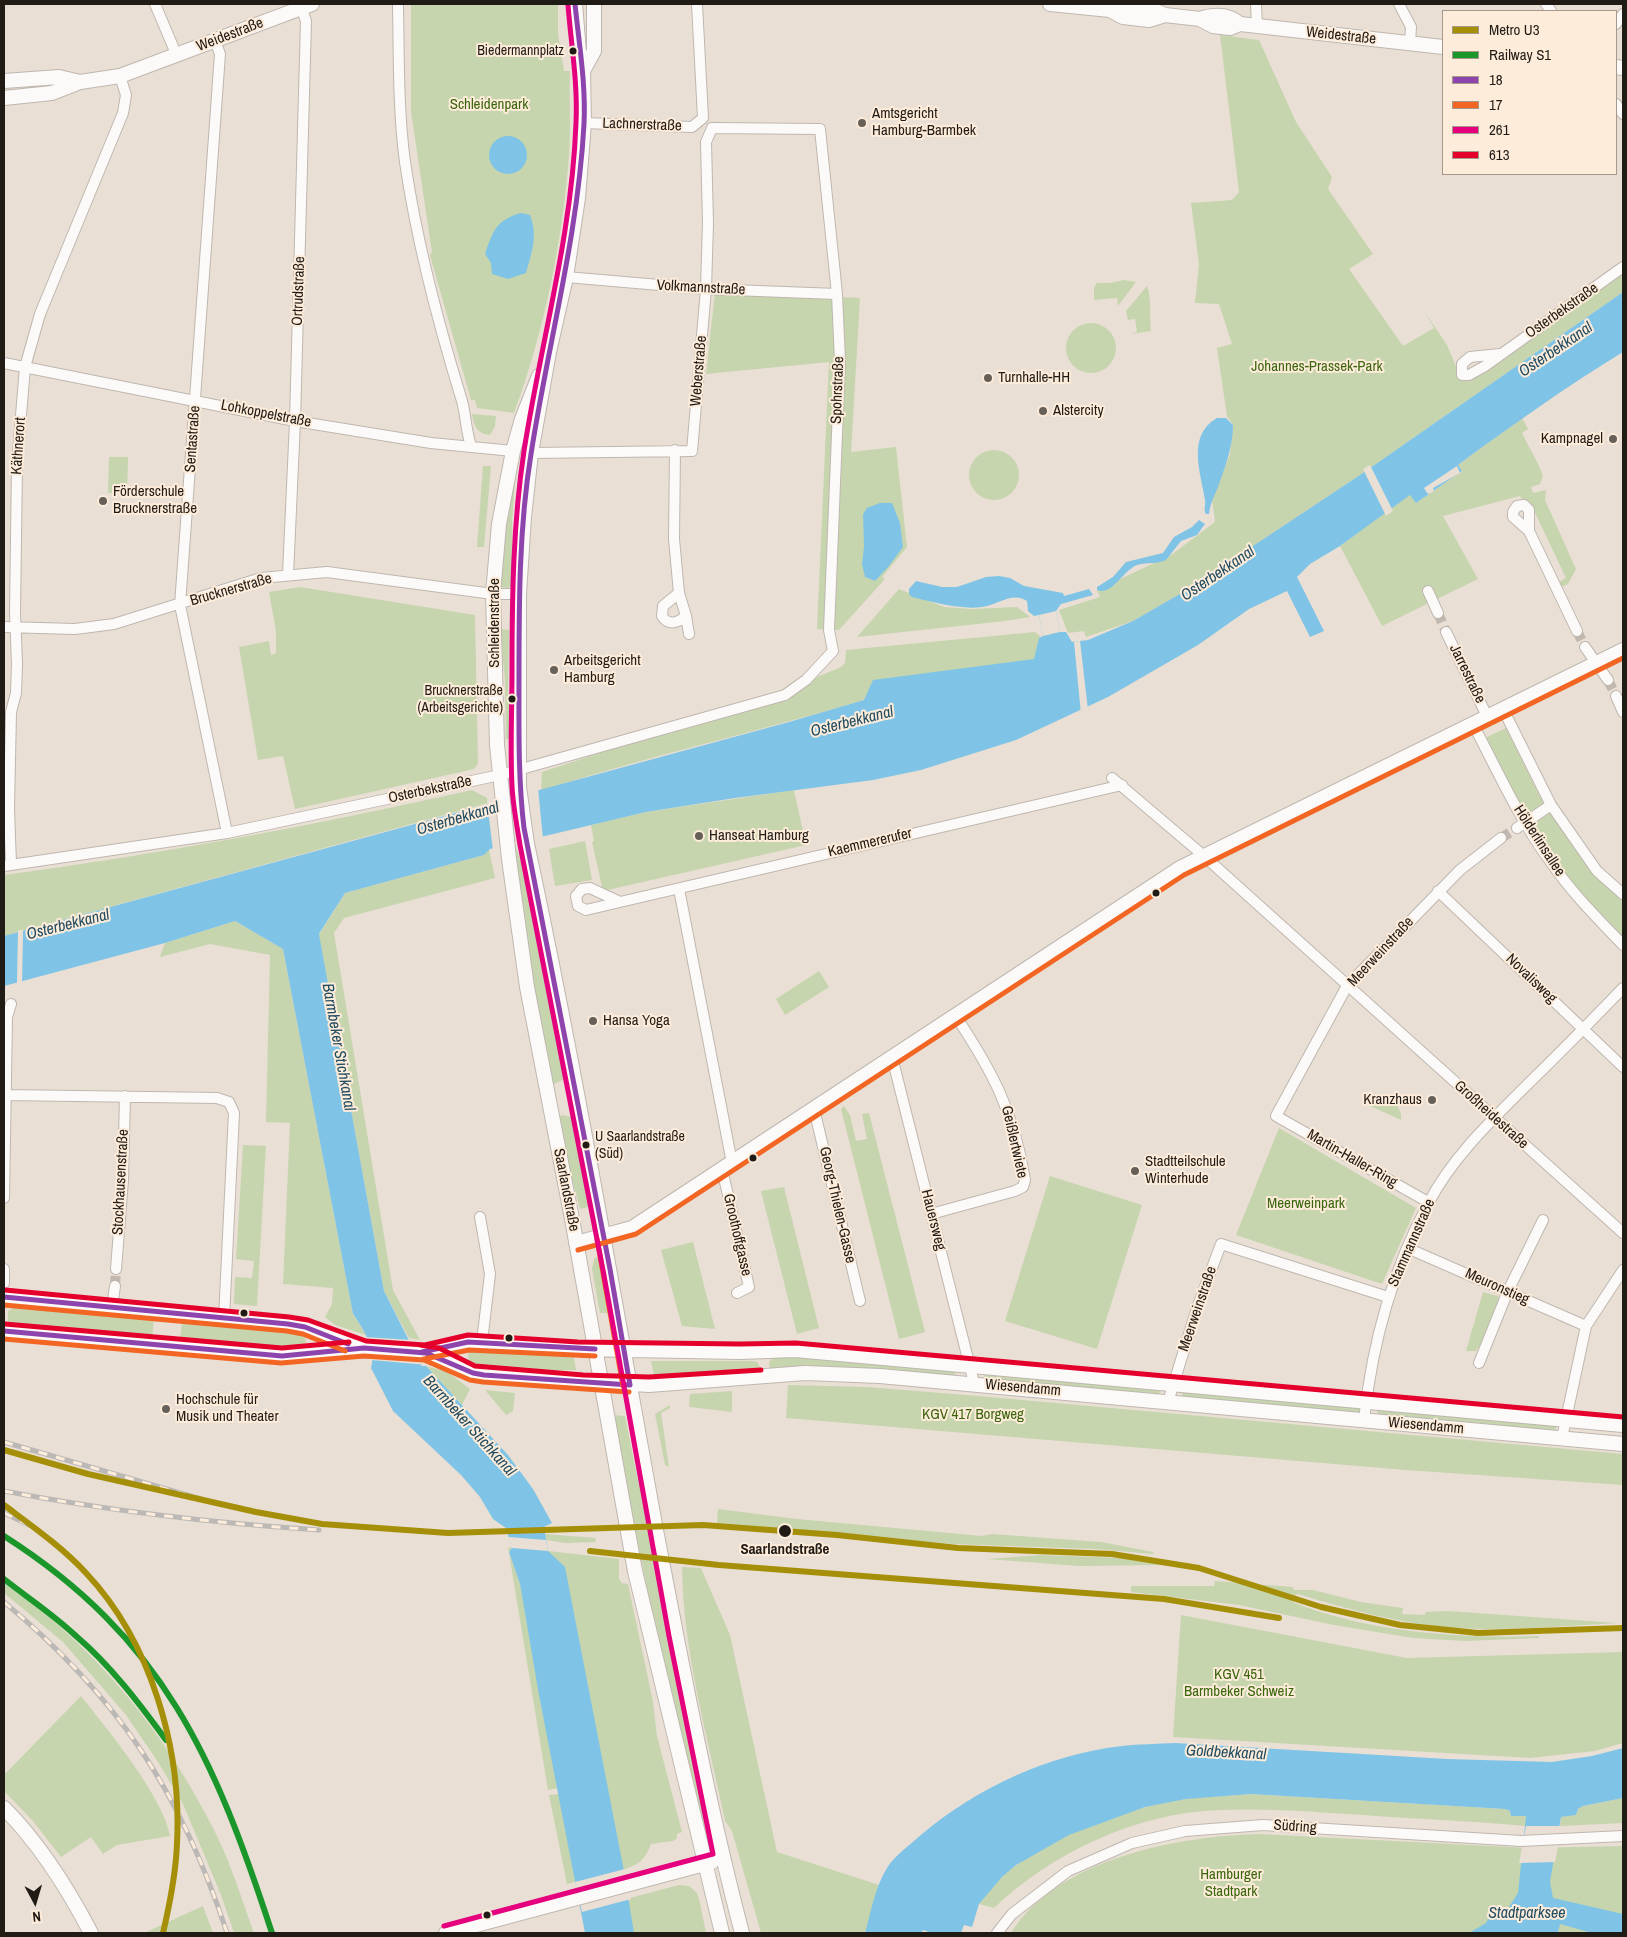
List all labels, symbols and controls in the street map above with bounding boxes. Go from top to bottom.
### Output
legend [1442,10,1617,175]
street label: Weidestraße [194,14,266,56]
text: Metro U3 [1489,19,1540,40]
street label: Weidestraße [1305,23,1377,49]
place label: Biedermannplatz [477,43,564,59]
text: Railway S1 [1489,44,1551,65]
marker: Biedermannplatz [568,46,578,56]
text: 18 [1489,69,1503,90]
text: 17 [1489,94,1503,115]
park label: Schleidenpark [450,96,528,114]
place label: Amtsgericht Hamburg-Barmbek [872,105,976,140]
street label: Lachnerstraße [602,115,682,135]
marker: Amtsgericht Hamburg-Barmbek [856,117,868,129]
text: 261 [1489,119,1510,140]
text: 613 [1489,144,1510,165]
street label: Ortrudstraße [289,256,309,326]
street label: Volkmannstraße [656,277,746,299]
street label: Osterbekstraße [1522,279,1602,343]
water label: Osterbekkanal [1516,318,1596,382]
street label: Weberstraße [687,335,711,407]
street label: Spohrstraße [828,356,848,424]
park label: Johannes-Prassek-Park [1251,358,1383,376]
place label: Turnhalle-HH [998,369,1070,387]
marker: Turnhalle-HH [982,372,994,384]
street label: Lohkoppelstraße [219,396,313,432]
place label: Alstercity [1053,402,1104,420]
street label: Sentastraße [182,405,204,473]
marker: Alstercity [1037,405,1049,417]
street label: Käthnerort [8,417,30,475]
place label: Kampnagel [1541,430,1603,448]
marker: Kampnagel [1607,433,1619,445]
place label: Förderschule Brucknerstraße [113,483,197,518]
marker: Förderschule Brucknerstraße [97,495,109,507]
water label: Osterbekkanal [1178,542,1258,606]
street label: Brucknerstraße [188,570,274,610]
street label: Schleidenstraße [486,578,504,668]
street label: Jarrestraße [1445,642,1489,706]
place label: Arbeitsgericht Hamburg [564,652,641,687]
marker: Arbeitsgericht Hamburg [548,664,560,676]
place label: Brucknerstraße (Arbeitsgerichte) [418,683,503,716]
marker: Brucknerstraße (Arbeitsgerichte) [507,694,517,704]
water label: Osterbekkanal [809,702,895,742]
street label: Osterbekstraße [387,772,473,808]
water label: Osterbekkanal [415,798,501,840]
street label: Hölderlinsallee [1509,802,1569,880]
street label: Kaemmererufer [826,825,914,861]
place label: Hanseat Hamburg [709,827,809,845]
marker: Hanseat Hamburg [693,830,705,842]
unlabelled marker [1151,888,1161,898]
water label: Osterbekkanal [25,905,111,945]
street label: Meerweinstraße [1344,913,1418,991]
street label: Novalisweg [1502,950,1560,1008]
water label: Barmbeker Stichkanal [317,982,359,1112]
place label: Hansa Yoga [603,1012,670,1030]
marker: Hansa Yoga [587,1015,599,1027]
street label: Großheidestraße [1450,1077,1532,1153]
place label: Kranzhaus [1363,1091,1422,1109]
marker: Kranzhaus [1426,1094,1438,1106]
street label: Geißlertwiete [997,1104,1031,1180]
street label: Martin-Haller-Ring [1304,1126,1400,1192]
street label: Stockhausenstraße [109,1129,133,1235]
place label: U Saarlandstraße (Süd) [595,1129,685,1162]
marker: U Saarlandstraße (Süd) [581,1140,591,1150]
street label: Georg-Thielen-Gasse [815,1145,859,1265]
street label: Saarlandstraße [549,1147,583,1233]
unlabelled marker [748,1153,758,1163]
place label: Stadtteilschule Winterhude [1145,1153,1226,1188]
marker: Stadtteilschule Winterhude [1129,1165,1141,1177]
street label: Hauersweg [917,1188,949,1252]
street label: Groothoffgasse [719,1192,755,1278]
park label: Meerweinpark [1267,1195,1345,1213]
street label: Stammannstraße [1385,1196,1439,1290]
street label: Meerweinstraße [1175,1264,1221,1354]
street label: Meuronstieg [1462,1265,1532,1309]
unlabelled marker [239,1308,249,1318]
unlabelled marker [504,1333,514,1343]
water label: Barmbeker Stichkanal [419,1372,519,1480]
street label: Wiesendamm [984,1376,1062,1400]
place label: Hochschule für Musik und Theater [176,1391,279,1426]
marker: Hochschule für Musik und Theater [160,1403,172,1415]
park label: KGV 417 Borgweg [922,1406,1024,1424]
street label: Wiesendamm [1387,1414,1465,1438]
marker: Saarlandstraße [777,1523,793,1539]
place label: Saarlandstraße [741,1541,829,1559]
park label: KGV 451 Barmbeker Schweiz [1184,1666,1294,1701]
water label: Goldbekkanal [1185,1741,1267,1765]
street label: Südring [1273,1817,1317,1837]
park label: Hamburger Stadtpark [1200,1866,1262,1901]
north arrow [10,1877,60,1927]
water label: Stadtparksee [1488,1904,1566,1924]
text: N [32,1908,42,1926]
unlabelled marker [482,1910,492,1920]

